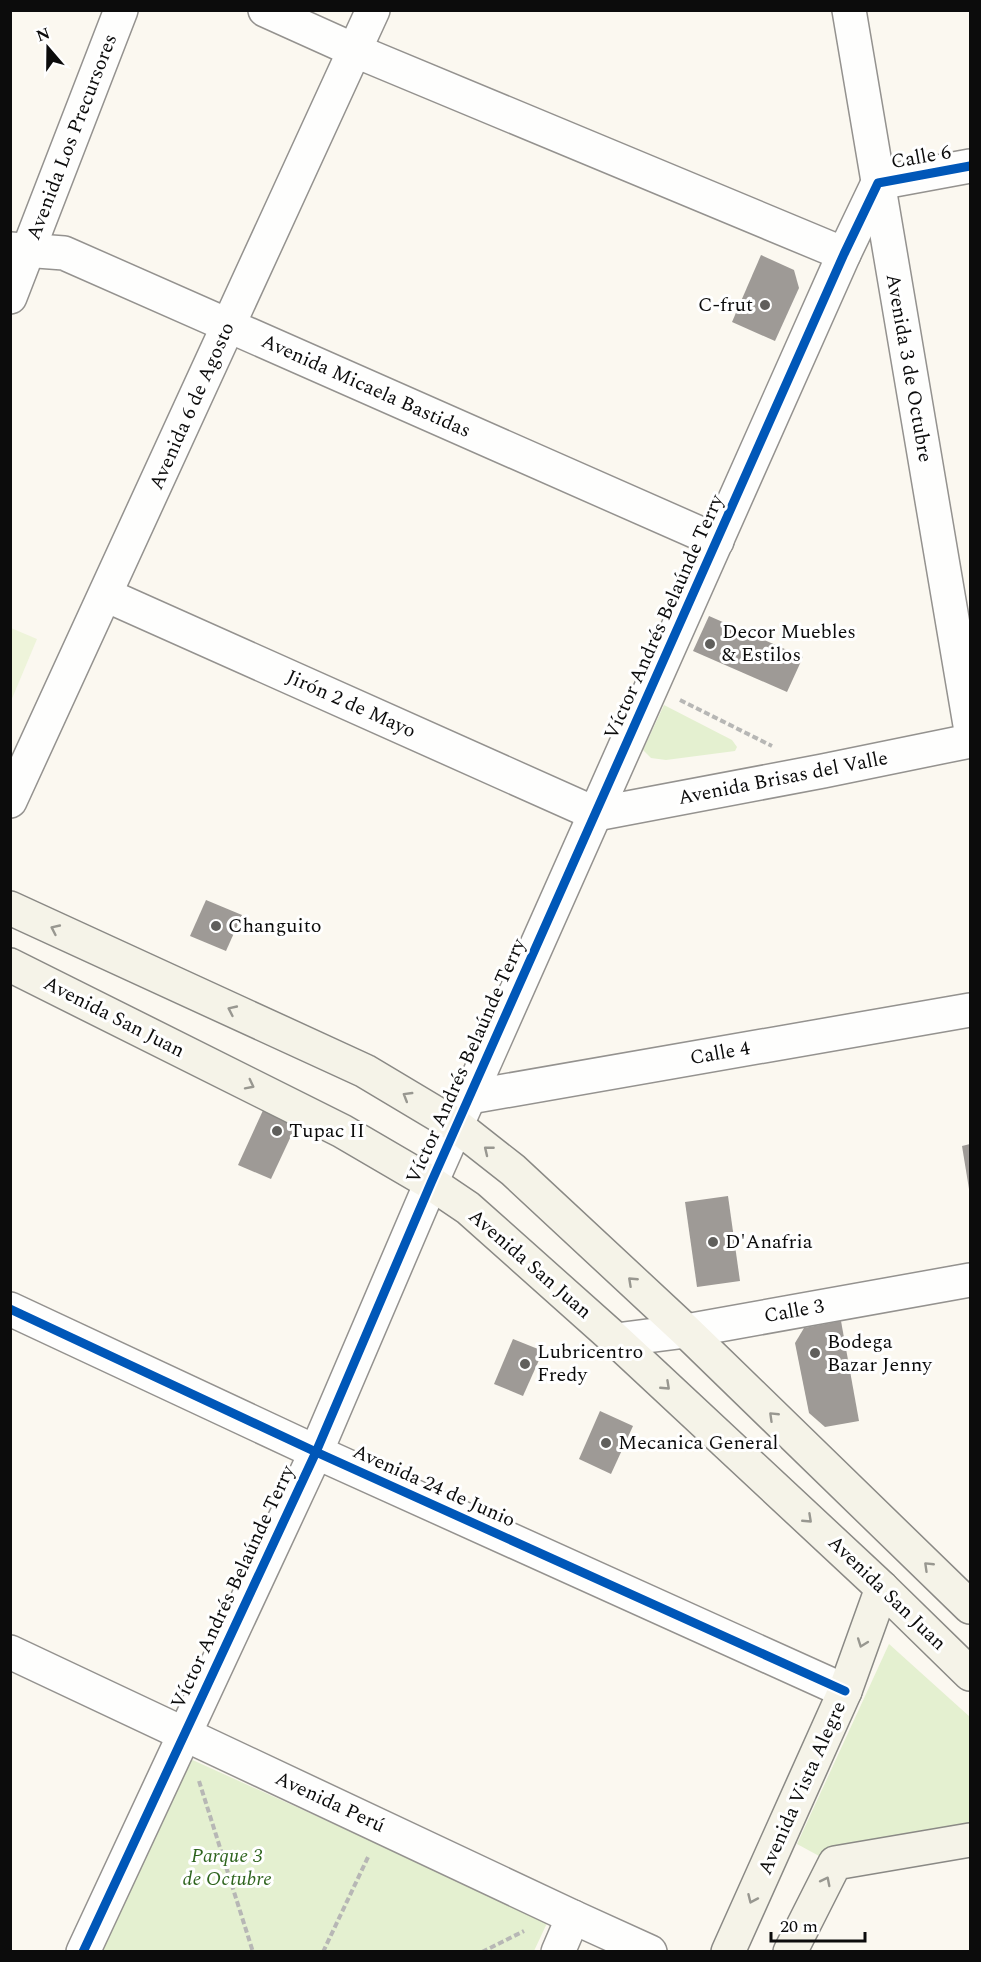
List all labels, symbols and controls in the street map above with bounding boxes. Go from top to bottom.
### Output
north arrow [18,18,78,78]
text: N [33,21,53,48]
street label: Avenida Los Precursores [19,29,125,245]
street label: Calle 6 [889,137,953,177]
street label: Avenida 3 de Octubre [878,271,940,465]
place label: C-frut [698,290,753,320]
marker: C-frut [758,298,772,312]
street label: Avenida 6 de Agosto [142,317,242,495]
street label: Avenida Micaela Bastidas [256,326,476,446]
street label: Víctor Andrés Belaúnde Terry [596,488,732,744]
place label: Decor Muebles & Estilos [722,617,856,670]
marker: Decor Muebles & Estilos [703,637,717,651]
street label: Jirón 2 de Mayo [281,662,421,746]
street label: Avenida Brisas del Valle [675,743,891,813]
place label: Changuito [228,911,322,941]
marker: Changuito [209,919,223,933]
one-way arrow [50,924,61,936]
street label: Víctor Andrés Belaúnde Terry [398,932,534,1188]
street label: Avenida San Juan [38,968,190,1066]
one-way arrow [227,1005,238,1017]
street label: Calle 4 [688,1033,752,1073]
one-way arrow [244,1078,255,1090]
one-way arrow [403,1091,413,1103]
place label: Tupac II [289,1116,365,1146]
marker: Tupac II [270,1124,284,1138]
one-way arrow [484,1147,495,1158]
street label: Avenida San Juan [462,1202,598,1326]
place label: D'Anafria [725,1227,813,1257]
marker: D'Anafria [706,1235,720,1249]
one-way arrow [629,1277,639,1288]
street label: Calle 3 [762,1291,826,1331]
place label: Bodega Bazar Jenny [827,1327,933,1380]
place label: Lubricentro Fredy [537,1337,643,1390]
marker: Bodega Bazar Jenny [808,1346,822,1360]
marker: Lubricentro Fredy [518,1357,532,1371]
one-way arrow [659,1379,669,1390]
one-way arrow [770,1412,780,1423]
place label: Mecanica General [618,1428,778,1458]
marker: Mecanica General [599,1436,613,1450]
street label: Avenida 24 de Junio [348,1437,520,1535]
street label: Víctor Andrés Belaúnde Terry [163,1459,303,1714]
one-way arrow [802,1512,812,1523]
street label: Avenida San Juan [821,1528,953,1658]
one-way arrow [925,1563,936,1574]
one-way arrow [857,1637,870,1648]
street label: Avenida Vista Alegre [750,1696,854,1880]
street label: Avenida Perú [270,1763,390,1841]
park label: Parque 3 de Octubre [182,1841,272,1894]
one-way arrow [819,1877,830,1887]
one-way arrow [747,1892,759,1903]
scale bar [771,1905,866,1943]
text: 20 m [780,1913,818,1940]

